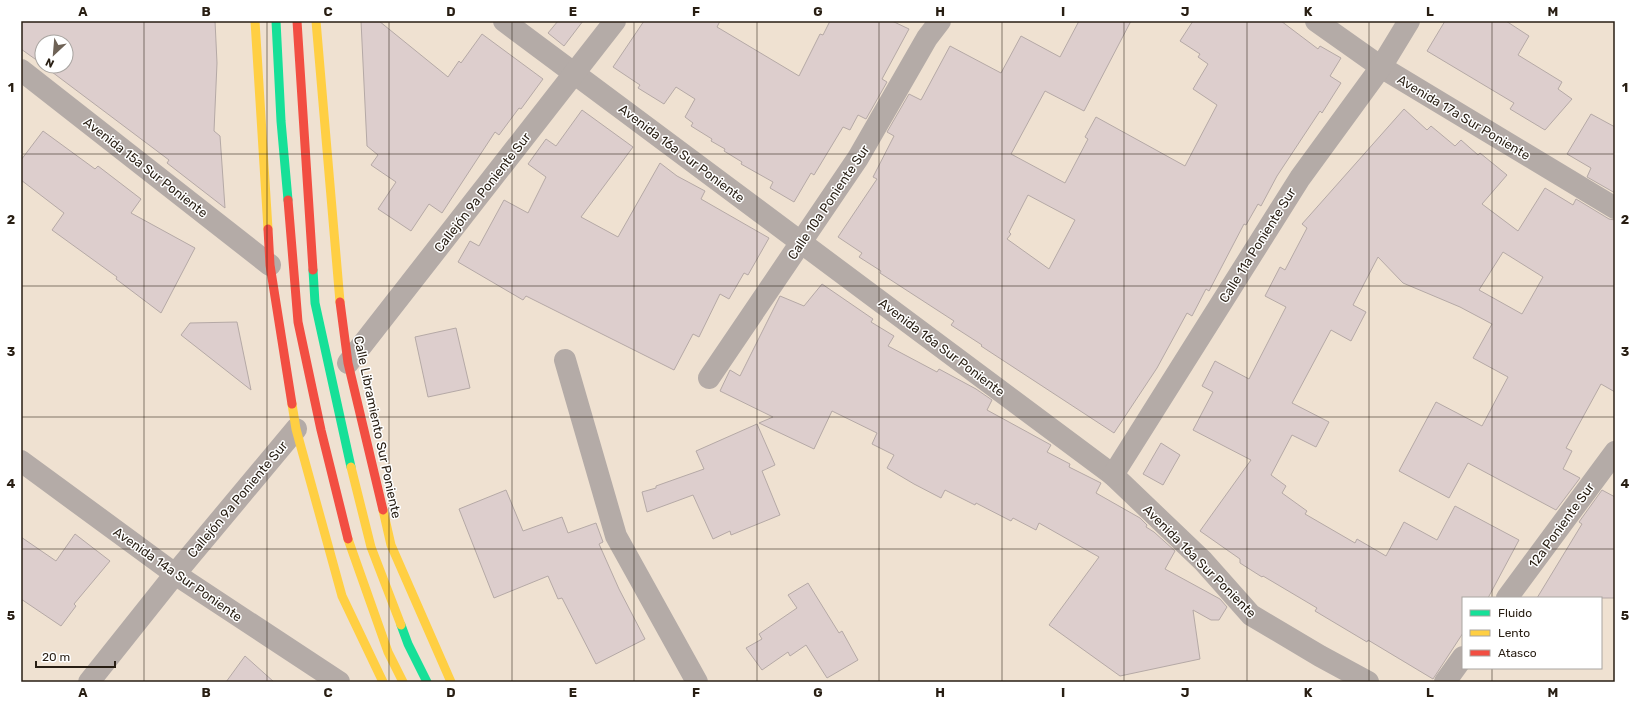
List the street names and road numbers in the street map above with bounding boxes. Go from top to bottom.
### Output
street label: Avenida 17a Sur Poniente [1395,72,1533,163]
street label: Avenida 16a Sur Poniente [616,101,747,206]
street label: Avenida 15a Sur Poniente [81,114,211,220]
street label: Callejón 9a Poniente Sur [431,130,534,255]
street label: Calle 10a Poniente Sur [784,142,872,262]
street label: Calle 11a Poniente Sur [1216,185,1299,305]
street label: Avenida 16a Sur Poniente [876,295,1007,400]
street label: Calle Libramiento Sur Poniente [351,334,404,520]
street label: Callejón 9a Poniente Sur [184,438,291,561]
street label: 12a Poniente Sur [1525,480,1597,571]
street label: Avenida 16a Sur Poniente [1140,502,1259,621]
street label: Avenida 14a Sur Poniente [111,524,245,625]

